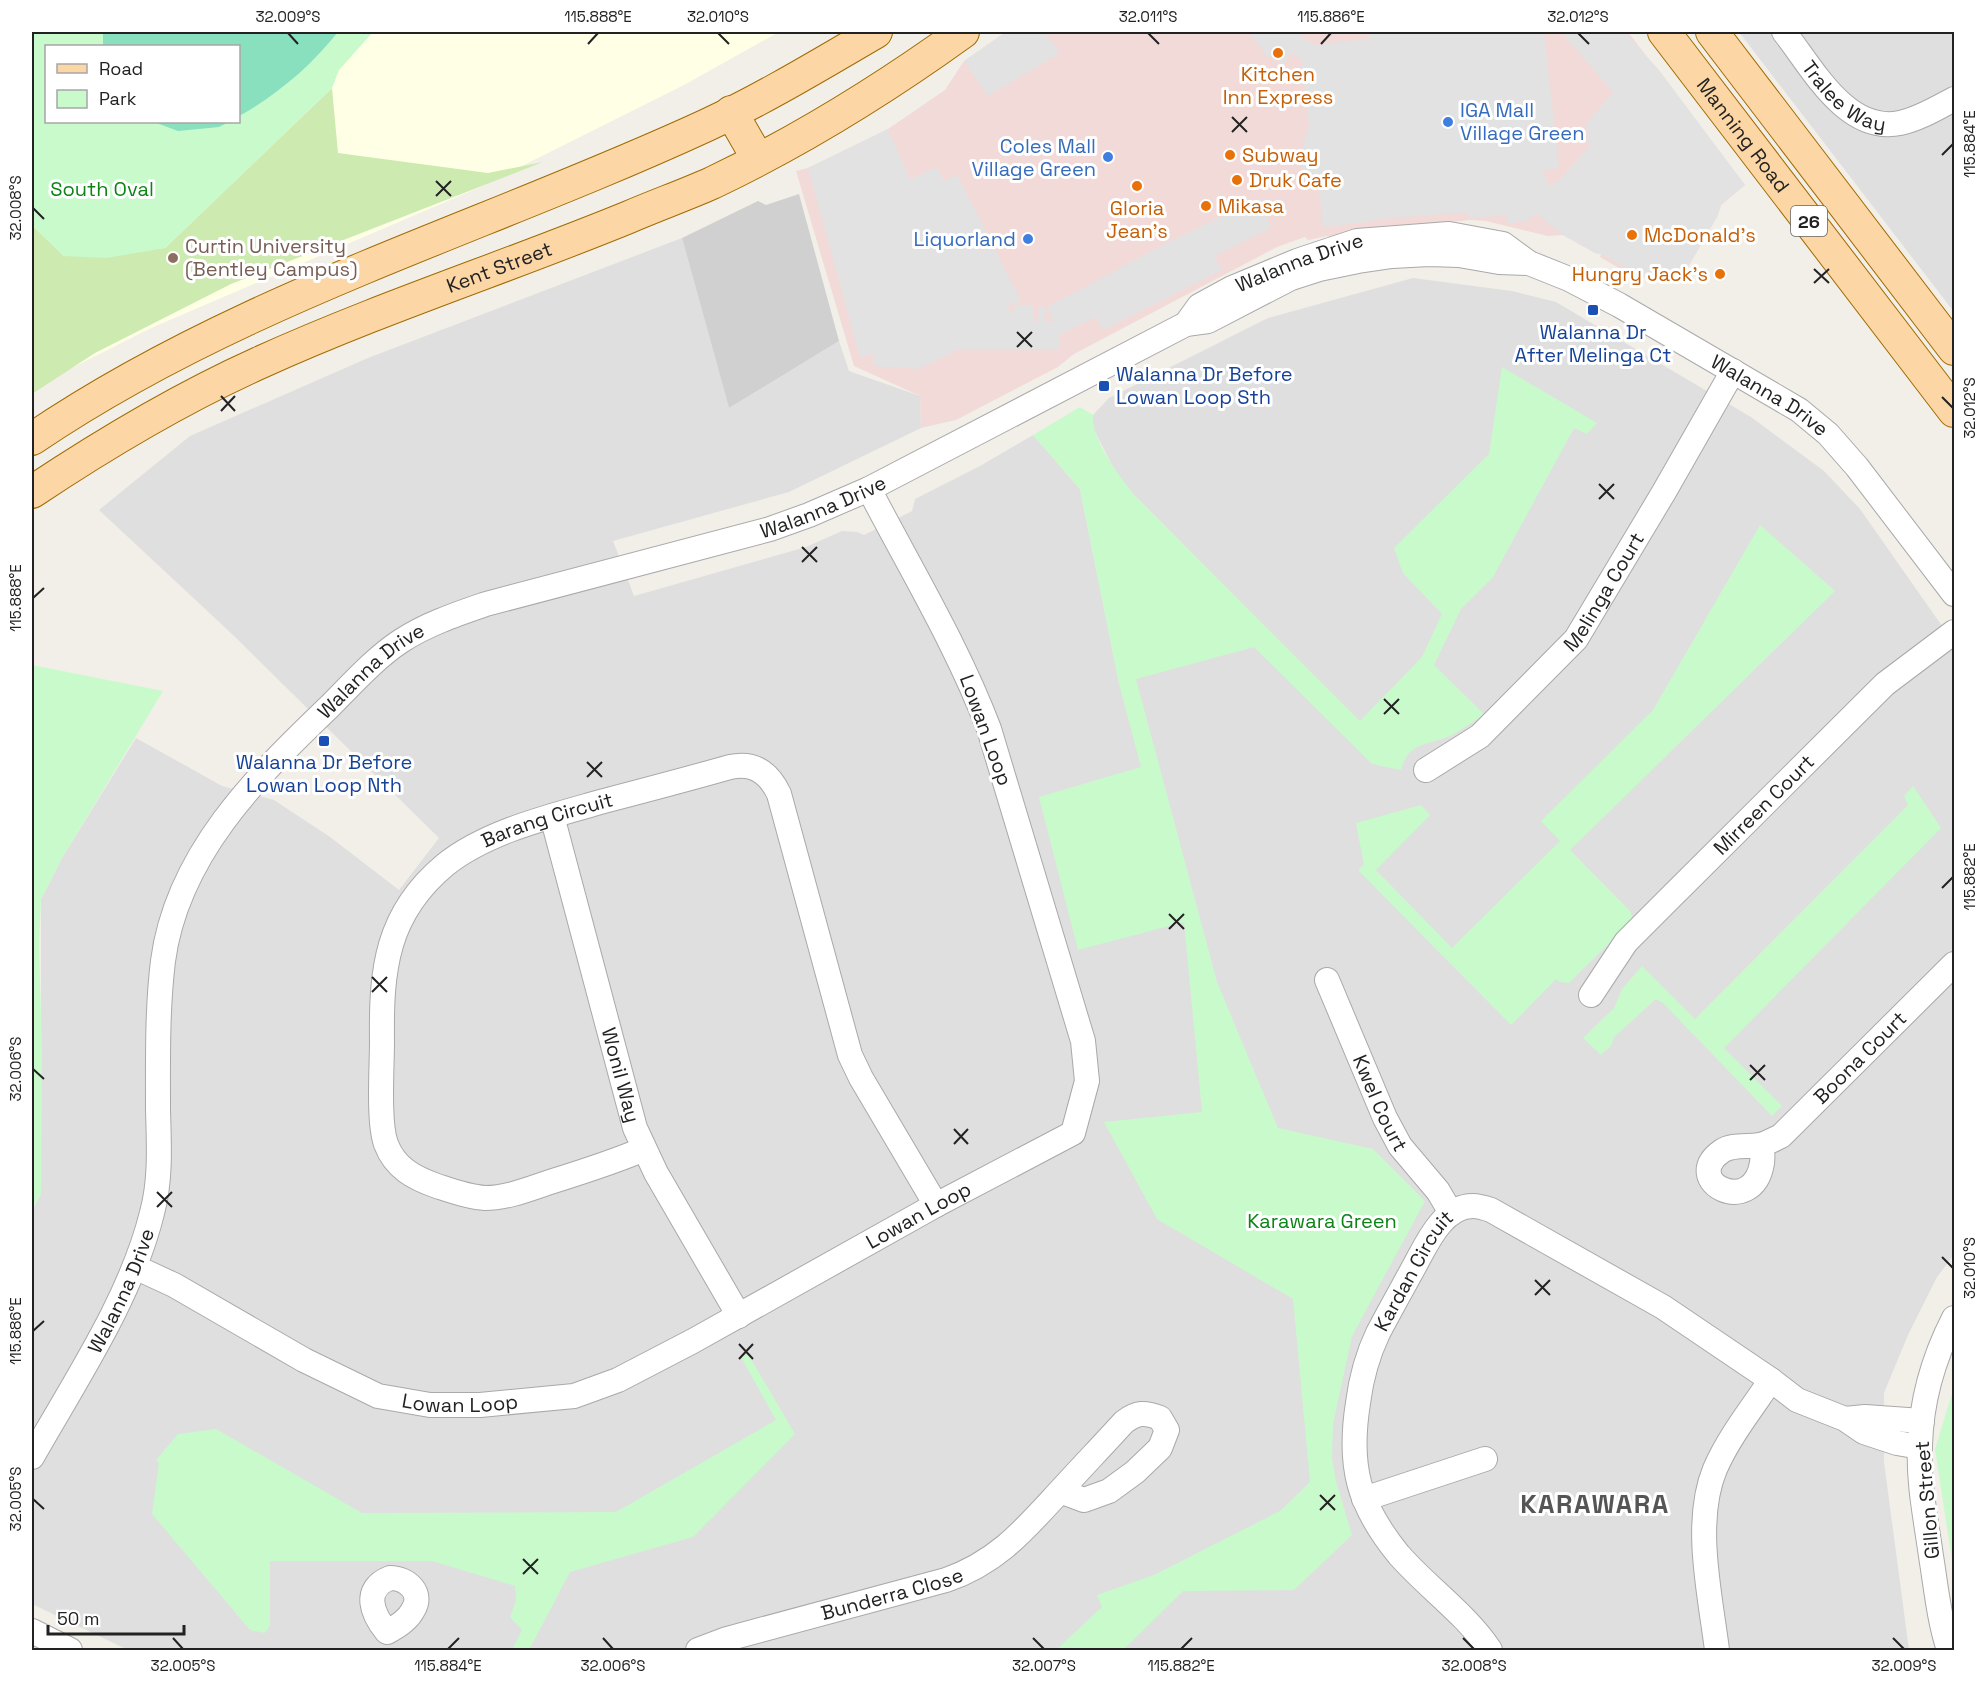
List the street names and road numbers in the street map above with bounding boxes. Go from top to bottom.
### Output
street label: Tralee Way [1796,55,1888,137]
street label: Manning Road [1691,73,1795,198]
road number: 26 [1791,206,1827,236]
street label: Walanna Drive [1232,227,1367,298]
street label: Kent Street [443,236,556,299]
street label: Walanna Drive [1706,348,1834,442]
street label: Walanna Drive [757,469,891,544]
street label: Melinga Court [1558,527,1650,657]
street label: Walanna Drive [312,617,429,724]
street label: Lowan Loop [954,671,1018,789]
street label: Mirreen Court [1708,749,1820,861]
street label: Barang Circuit [477,786,616,853]
street label: Boona Court [1808,1006,1912,1109]
street label: Wonil Way [596,1025,646,1125]
street label: Kwel Court [1347,1051,1414,1156]
street label: Lowan Loop [861,1176,976,1255]
street label: Kardan Circuit [1368,1204,1459,1336]
street label: Walanna Drive [82,1225,160,1358]
street label: Lowan Loop [400,1387,519,1418]
street label: Gillon Street [1909,1440,1945,1560]
street label: Bunderra Close [818,1562,967,1626]

